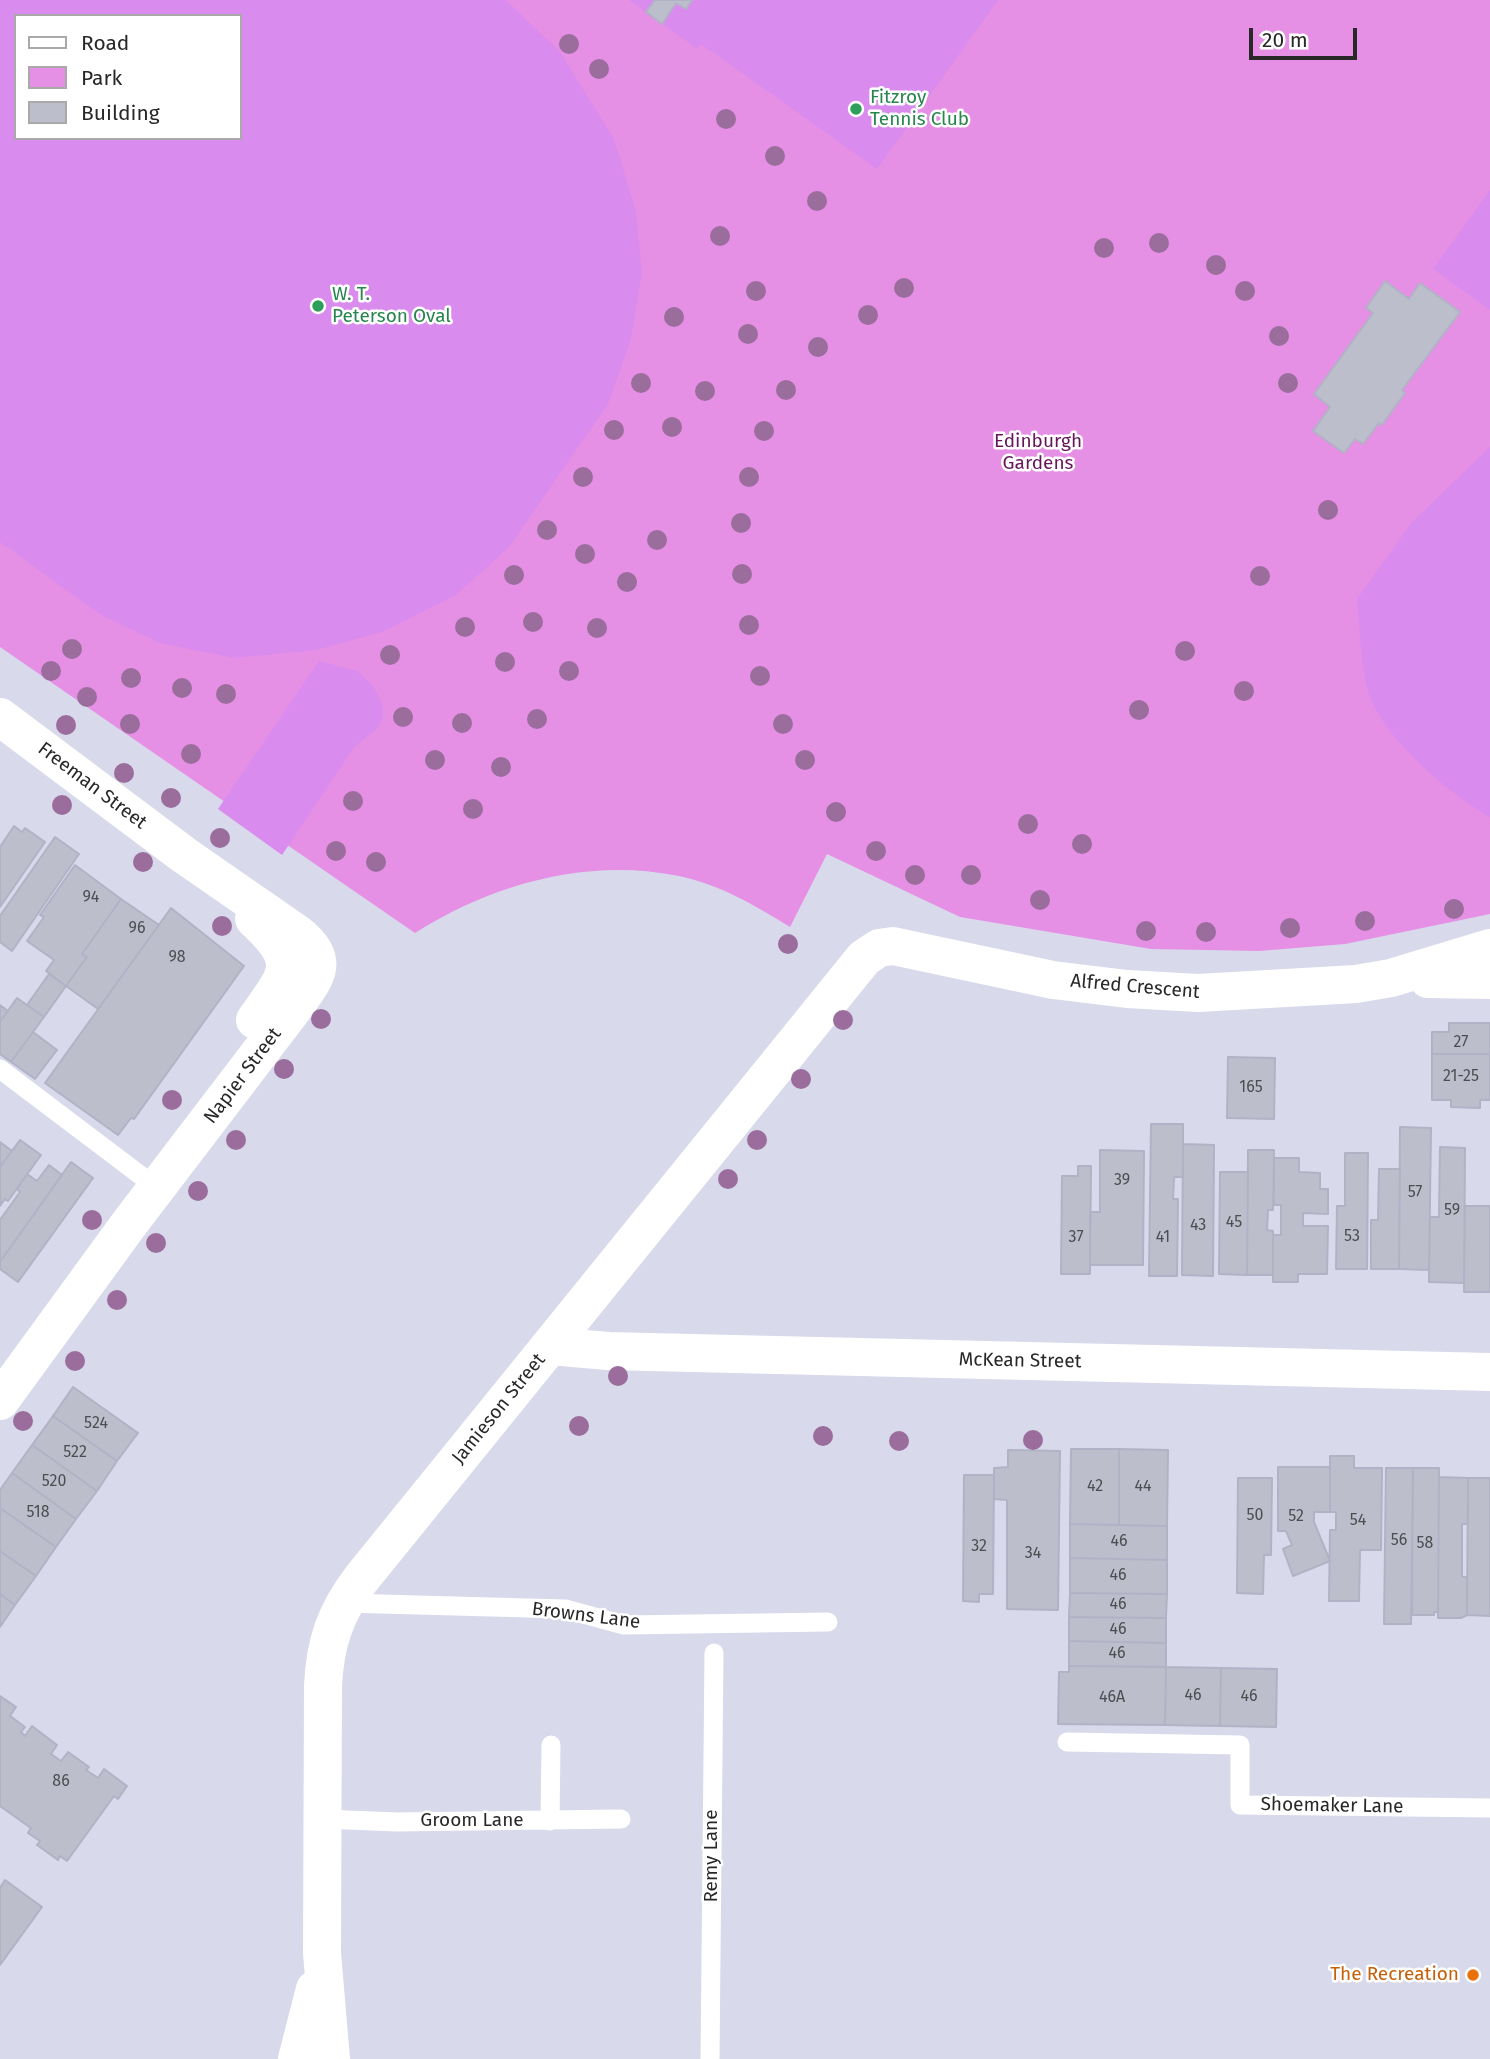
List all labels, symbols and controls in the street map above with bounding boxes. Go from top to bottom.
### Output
legend [14,14,242,140]
scale bar [1252,14,1360,58]
text: 20 m [1262,27,1308,53]
text: Road [81,30,129,56]
text: Park [81,65,122,91]
place label: Fitzroy Tennis Club [870,87,969,131]
text: Building [81,100,160,126]
marker: Fitzroy Tennis Club [848,101,864,117]
place label: W. T. Peterson Oval [332,284,451,328]
marker: W. T. Peterson Oval [310,298,326,314]
park label: Edinburgh Gardens [994,431,1082,475]
street label: Freeman Street [33,738,151,834]
house number: 94 [83,888,99,908]
house number: 96 [129,919,145,939]
house number: 98 [168,948,186,968]
street label: Alfred Crescent [1069,970,1201,1004]
street label: Napier Street [200,1024,286,1128]
house number: 27 [1454,1033,1468,1053]
house number: 21-25 [1443,1067,1479,1087]
house number: 165 [1239,1078,1263,1098]
house number: 39 [1114,1171,1130,1191]
house number: 57 [1408,1183,1422,1203]
house number: 59 [1444,1201,1460,1221]
house number: 45 [1226,1213,1242,1233]
house number: 43 [1190,1216,1206,1236]
house number: 53 [1344,1227,1360,1247]
house number: 37 [1068,1228,1084,1248]
house number: 41 [1156,1228,1170,1248]
street label: Jamieson Street [447,1349,551,1469]
street label: McKean Street [958,1349,1082,1373]
house number: 524 [84,1414,108,1434]
house number: 522 [63,1443,87,1463]
house number: 520 [42,1472,66,1492]
house number: 42 [1087,1477,1103,1497]
house number: 44 [1134,1477,1152,1497]
house number: 518 [27,1503,49,1523]
house number: 50 [1247,1506,1263,1526]
house number: 52 [1288,1507,1304,1527]
house number: 54 [1350,1511,1366,1531]
house number: 56 [1391,1531,1407,1551]
house number: 46 [1110,1532,1128,1552]
house number: 58 [1417,1534,1433,1554]
house number: 32 [971,1537,987,1557]
house number: 34 [1025,1544,1041,1564]
house number: 46 [1109,1566,1127,1586]
house number: 46 [1109,1595,1127,1615]
street label: Browns Lane [530,1598,642,1634]
house number: 46 [1109,1620,1127,1640]
house number: 46 [1108,1644,1126,1664]
house number: 46 [1184,1686,1202,1706]
house number: 46 [1240,1687,1258,1707]
house number: 46A [1099,1688,1125,1708]
house number: 86 [52,1772,70,1792]
street label: Shoemaker Lane [1260,1793,1404,1819]
street label: Remy Lane [701,1809,723,1903]
street label: Groom Lane [420,1810,524,1832]
place label: The Recreation [1330,1964,1459,1986]
marker: The Recreation [1465,1967,1481,1983]

